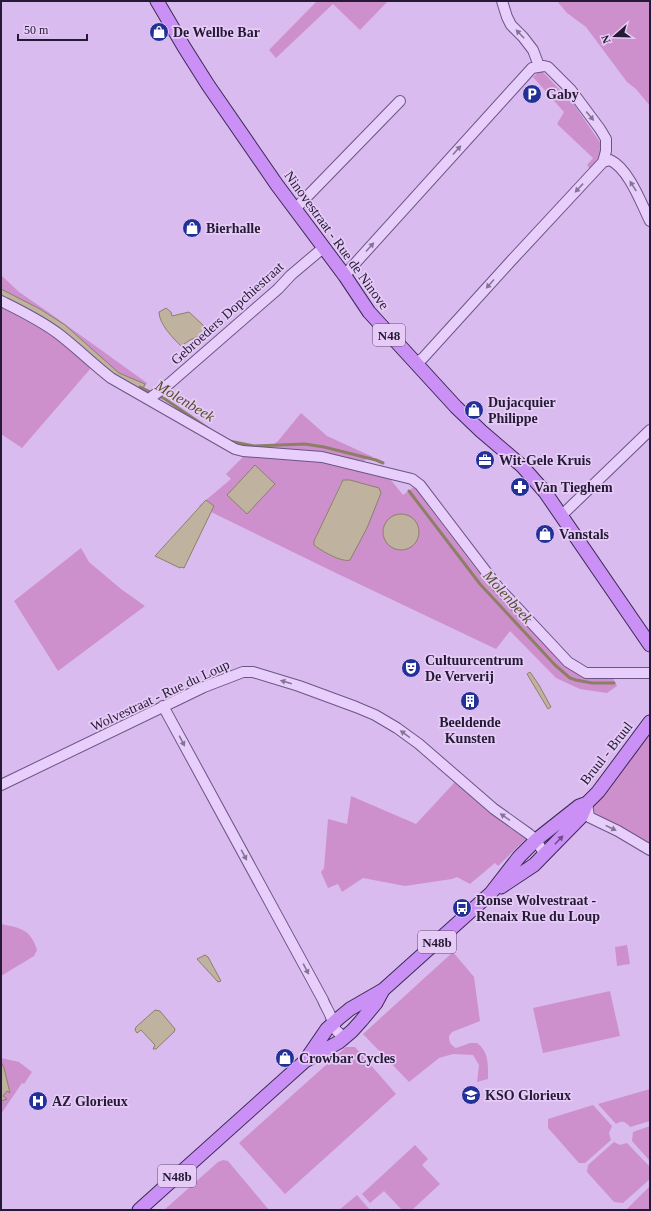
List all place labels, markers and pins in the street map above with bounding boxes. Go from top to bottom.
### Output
shop icon: De Wellbe Bar [148,21,170,43]
place label: De Wellbe Bar [173,25,260,40]
parking icon: Gaby [521,83,543,105]
place label: Gaby [546,87,579,102]
shop icon: Bierhalle [181,217,203,239]
place label: Bierhalle [206,221,260,236]
place label: Dujacquier Philippe [488,395,556,426]
shop icon: Dujacquier Philippe [463,399,485,421]
office icon: Wit-Gele Kruis [474,449,496,471]
place label: Wit-Gele Kruis [499,453,591,468]
pharmacy icon: Van Tieghem [509,476,531,498]
place label: Van Tieghem [534,480,613,495]
shop icon: Vanstals [534,523,556,545]
place label: Vanstals [559,527,610,542]
place label: Cultuurcentrum De Ververij [425,653,524,684]
theatre icon: Cultuurcentrum De Ververij [400,657,422,679]
building icon: Beeldende Kunsten [459,690,481,712]
place label: Beeldende Kunsten [439,715,501,746]
place label: Ronse Wolvestraat - Renaix Rue du Loup [476,893,600,924]
bus stop icon: Ronse Wolvestraat - Renaix Rue du Loup [451,897,473,919]
shop icon: Crowbar Cycles [274,1047,296,1069]
place label: Crowbar Cycles [299,1051,396,1066]
school or university icon: KSO Glorieux [460,1084,482,1106]
place label: KSO Glorieux [485,1088,571,1103]
hospital icon: AZ Glorieux [27,1090,49,1112]
place label: AZ Glorieux [52,1094,128,1109]

